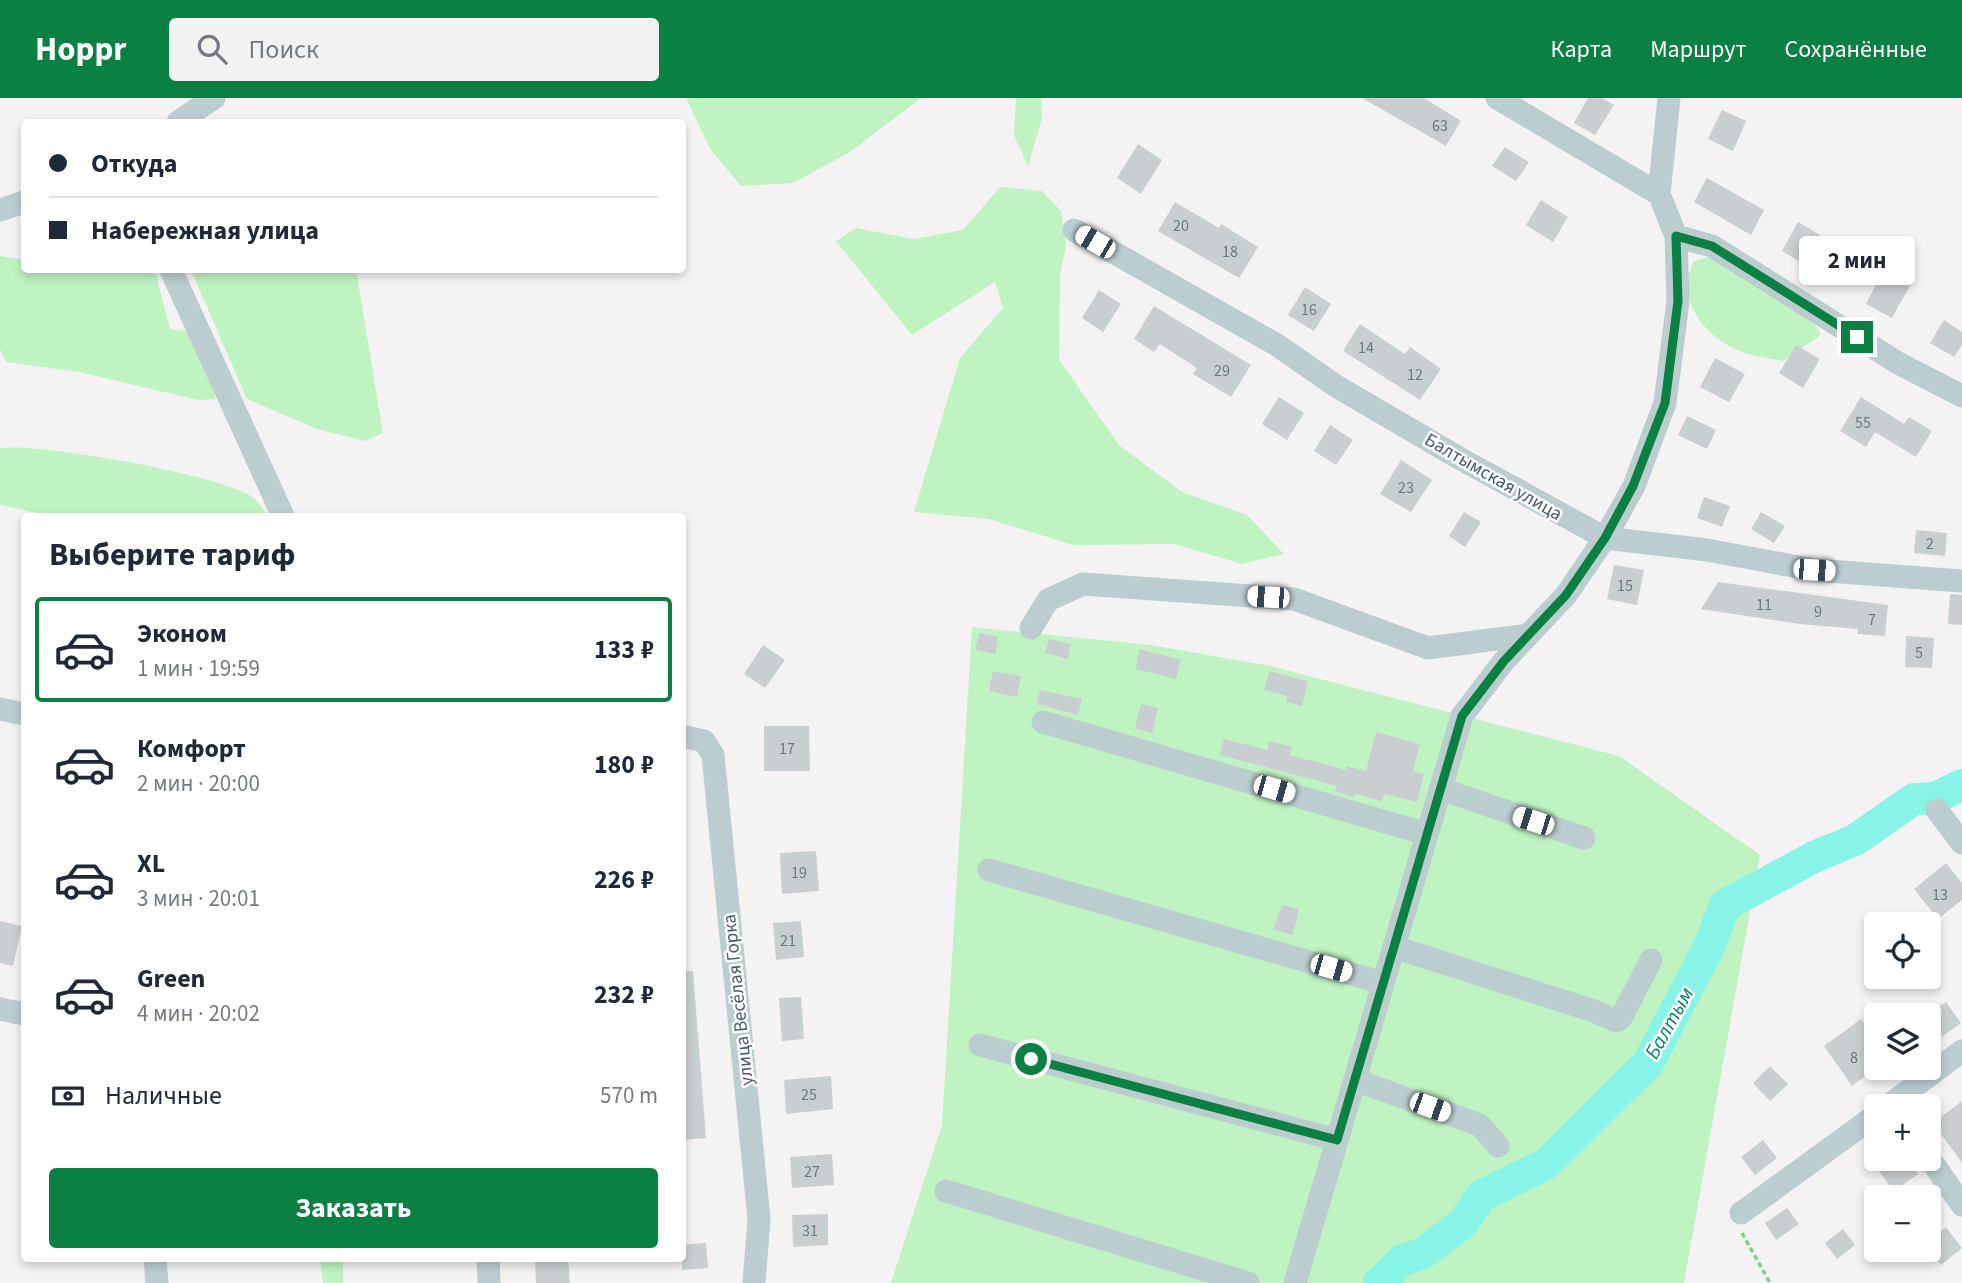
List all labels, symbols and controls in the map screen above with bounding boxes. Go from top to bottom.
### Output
search box [169,18,659,81]
text: Hoppr [35,26,127,73]
icon: search [193,30,231,68]
text: Поиск [249,31,319,68]
text: Карта [1551,32,1612,67]
text: Маршрут [1650,32,1746,67]
text: Сохранённые [1784,32,1927,67]
house number: 63 [1432,115,1448,137]
text: Откуда [91,145,178,182]
text: Набережная улица [91,212,319,249]
house number: 20 [1173,215,1189,237]
car [1072,222,1119,262]
callout: 2 мин [1799,236,1915,285]
house number: 18 [1222,241,1238,263]
text: 2 мин [1828,244,1886,277]
house number: 16 [1301,299,1317,321]
route end [1841,321,1873,353]
house number: 14 [1358,337,1374,359]
house number: 29 [1214,360,1230,382]
house number: 12 [1407,364,1423,386]
house number: 55 [1855,412,1871,434]
street label: Балтымская улица [1419,427,1567,528]
house number: 23 [1398,477,1414,499]
text: Выберите тариф [49,532,296,578]
house number: 2 [1926,533,1934,555]
car [1793,558,1836,582]
house number: 15 [1617,575,1633,597]
car [1247,585,1290,609]
house number: 11 [1756,594,1772,616]
house number: 9 [1814,601,1822,623]
house number: 7 [1868,609,1876,631]
text: Эконом [137,615,227,652]
icon: car [53,618,116,681]
text: 133 ₽ [594,631,654,668]
house number: 5 [1915,642,1923,664]
text: 1 мин · 19:59 [137,652,260,685]
text: Комфорт [137,730,246,767]
icon: car [53,733,116,796]
house number: 17 [779,738,795,760]
text: 180 ₽ [594,746,654,783]
text: 2 мин · 20:00 [137,767,260,800]
car [1251,773,1298,805]
car [1510,805,1557,837]
text: XL [137,845,165,882]
icon: car [53,848,116,911]
text: 226 ₽ [594,861,654,898]
house number: 19 [791,862,807,884]
text: 3 мин · 20:01 [137,882,260,915]
house number: 13 [1932,884,1948,906]
map controls [1864,912,1941,1262]
button: locate [1864,912,1941,989]
street label: улица Весёлая Горка [716,913,761,1087]
house number: 21 [780,930,796,952]
car [1308,952,1355,984]
text: Green [137,960,205,997]
icon: car [53,963,116,1026]
text: 232 ₽ [594,976,654,1013]
water label: Балтым [1637,982,1701,1064]
text: 4 мин · 20:02 [137,997,260,1030]
button: layers [1864,1003,1941,1080]
route start [1015,1043,1047,1075]
house number: 8 [1850,1047,1858,1069]
icon: cash [49,1077,87,1115]
text: Наличные [105,1077,222,1114]
text: 570 m [600,1079,658,1112]
house number: 25 [801,1084,817,1106]
car [1407,1090,1454,1124]
button: + [1864,1094,1941,1171]
house number: 27 [804,1161,820,1183]
button: Заказать [49,1168,658,1248]
button: − [1864,1185,1941,1262]
house number: 31 [802,1220,818,1242]

